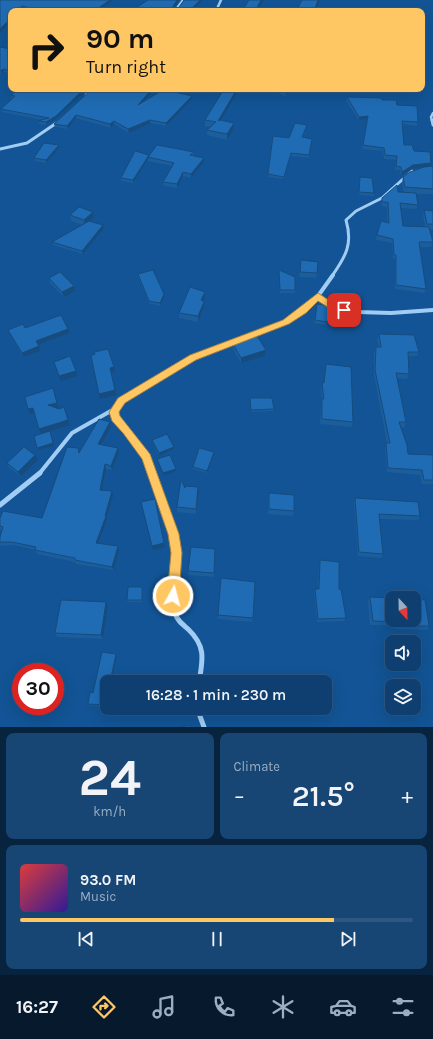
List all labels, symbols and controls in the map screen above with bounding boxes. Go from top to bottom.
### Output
text: 90 m [86,22,154,55]
icon: right [20,24,72,76]
text: Turn right [86,56,166,78]
pin [327,293,361,327]
icon: arrive [333,299,355,321]
position arrow [152,575,194,617]
north arrow [385,591,421,627]
map controls [385,591,421,715]
button: sound [385,635,421,671]
speed limit sign: 30 [12,663,64,715]
button: layers [385,679,421,715]
text: 16:28 · 1 min · 230 m [146,686,286,704]
text: 24 [79,747,141,808]
text: Climate [234,759,280,774]
text: 21.5° [292,778,355,814]
text: − [234,783,245,809]
text: + [401,783,413,809]
text: km/h [93,804,126,819]
text: 93.0 FM [80,871,136,889]
text: Music [80,889,116,904]
icon: previous [75,928,97,950]
icon: pause [206,928,228,950]
icon: next [337,928,359,950]
icon: directions [90,993,118,1021]
icon: music [150,993,178,1021]
icon: phone [210,993,238,1021]
icon: climate [269,993,297,1021]
icon: car [329,993,357,1021]
icon: filters [389,993,417,1021]
text: 16:27 [16,996,58,1018]

